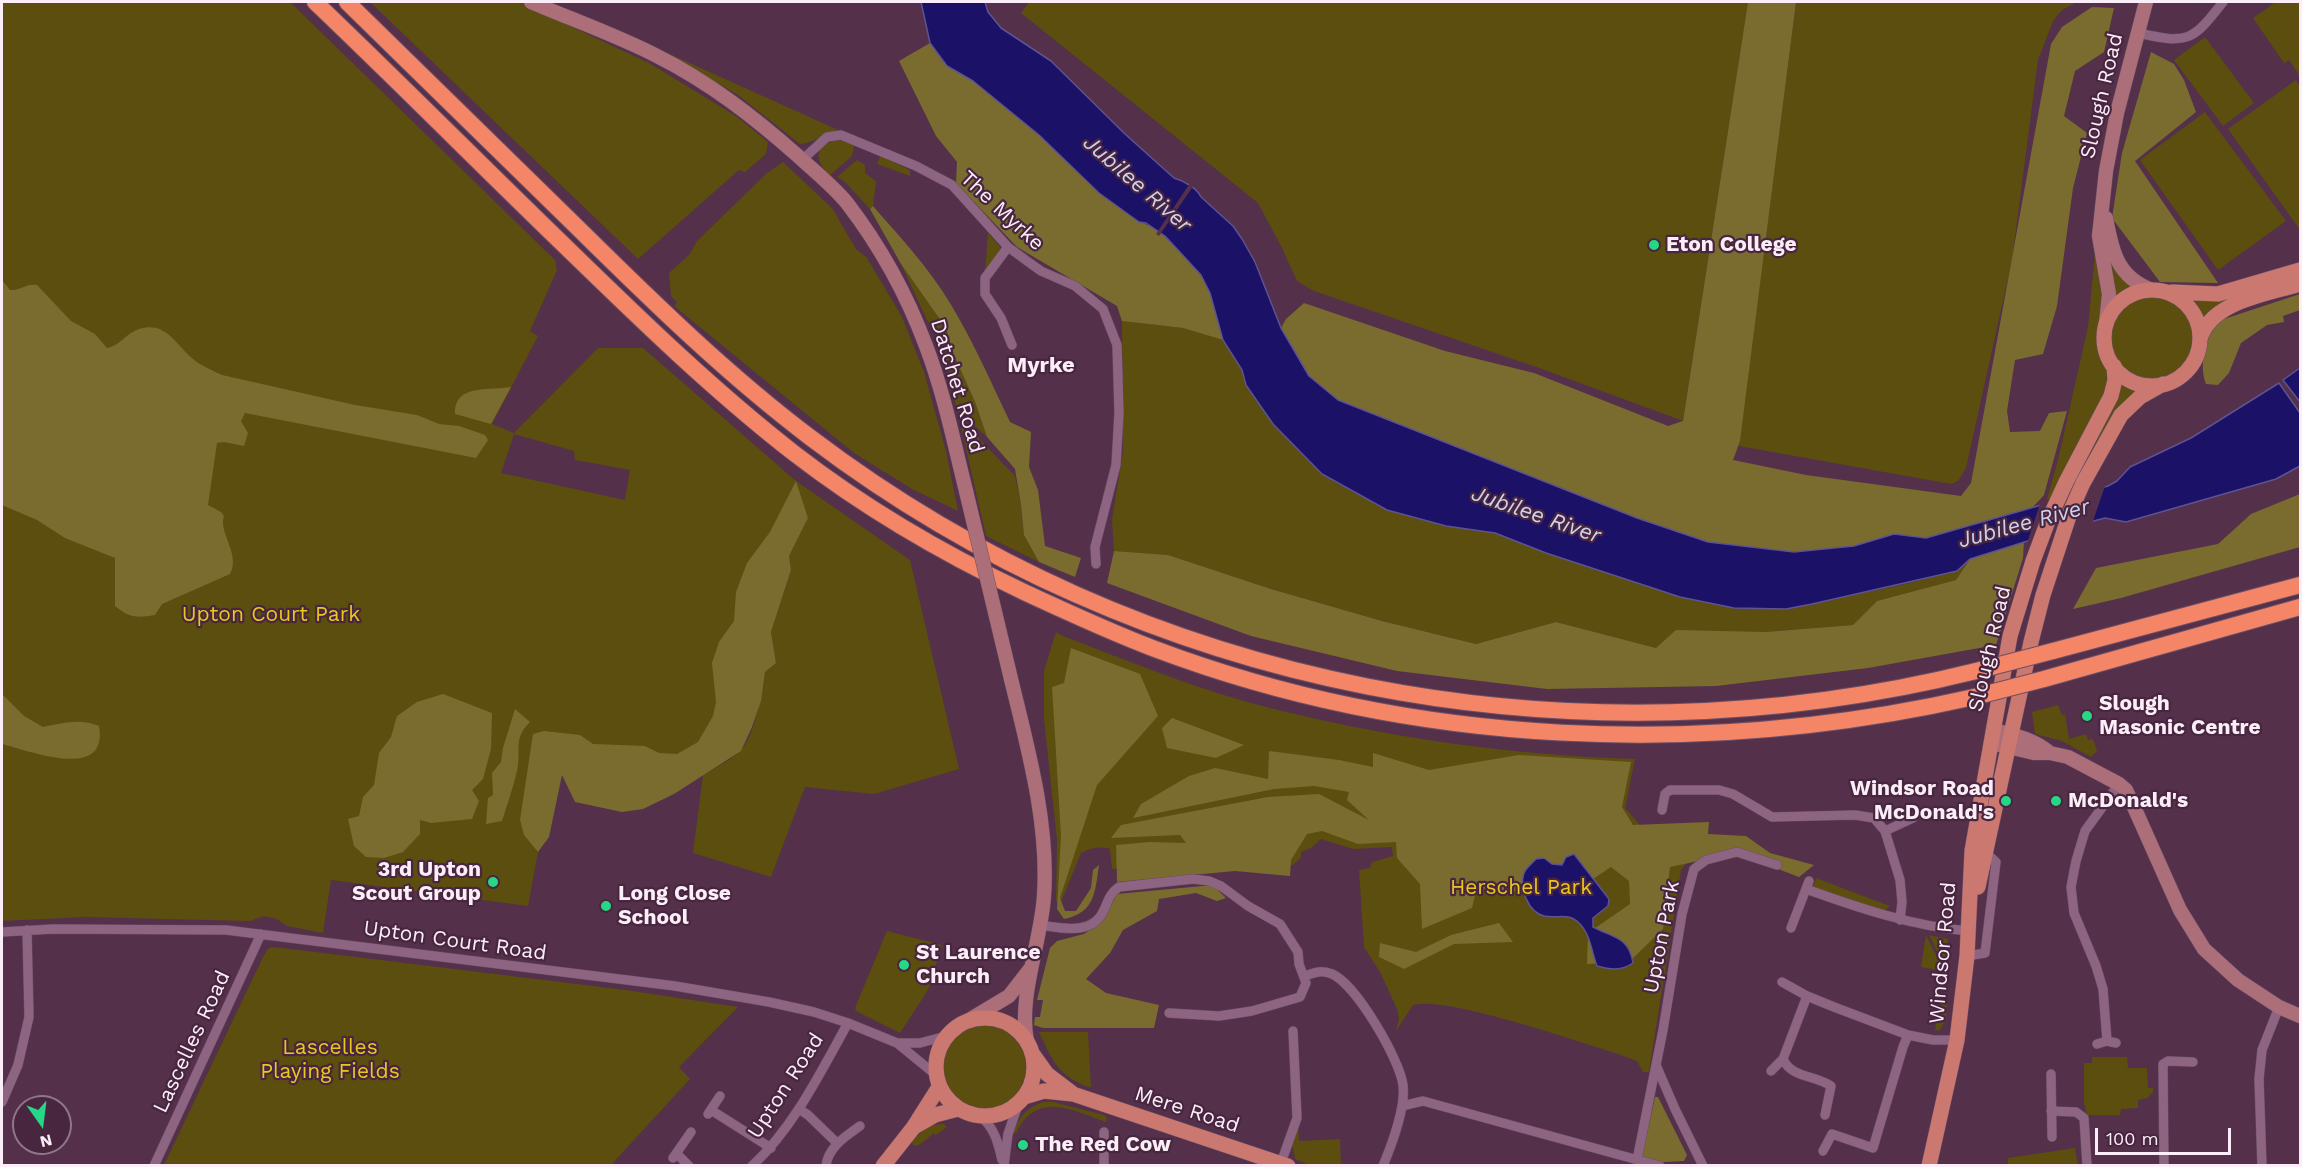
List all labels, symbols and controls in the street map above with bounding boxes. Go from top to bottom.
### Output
street label: Slough Road [2075,31,2129,161]
water label: Jubilee River [1077,130,1197,238]
street label: The Myrke [955,166,1049,256]
place label: Eton College [1666,232,1797,258]
marker: Eton College [1647,238,1661,252]
street label: Datchet Road [925,316,989,456]
district label: Myrke [1007,353,1075,379]
water label: Jubilee River [1468,481,1604,549]
water label: Jubilee River [1955,494,2093,554]
street label: Slough Road [1963,584,2017,714]
park label: Upton Court Park [182,602,360,628]
place label: Slough Masonic Centre [2099,691,2261,741]
marker: Slough Masonic Centre [2080,709,2094,723]
place label: Windsor Road McDonald's [1850,776,1994,826]
place label: McDonald's [2068,788,2188,814]
marker: Windsor Road McDonald's [1999,794,2013,808]
marker: McDonald's [2049,794,2063,808]
place label: 3rd Upton Scout Group [352,857,481,907]
marker: 3rd Upton Scout Group [486,875,500,889]
park label: Herschel Park [1450,875,1592,901]
street label: Upton Park [1639,878,1685,996]
place label: Long Close School [618,881,731,931]
street label: Windsor Road [1924,881,1962,1025]
marker: Long Close School [599,899,613,913]
street label: Upton Court Road [362,916,548,966]
place label: St Laurence Church [916,940,1041,990]
marker: St Laurence Church [897,958,911,972]
street label: Lascelles Road [148,967,236,1117]
street label: Upton Road [743,1029,829,1143]
park label: Lascelles Playing Fields [260,1035,400,1085]
street label: Mere Road [1131,1081,1243,1139]
north arrow [12,1095,72,1155]
scale bar [2098,1116,2234,1154]
text: 100 m [2106,1128,2159,1149]
text: N [38,1130,54,1152]
place label: The Red Cow [1035,1132,1171,1158]
marker: The Red Cow [1016,1138,1030,1152]

